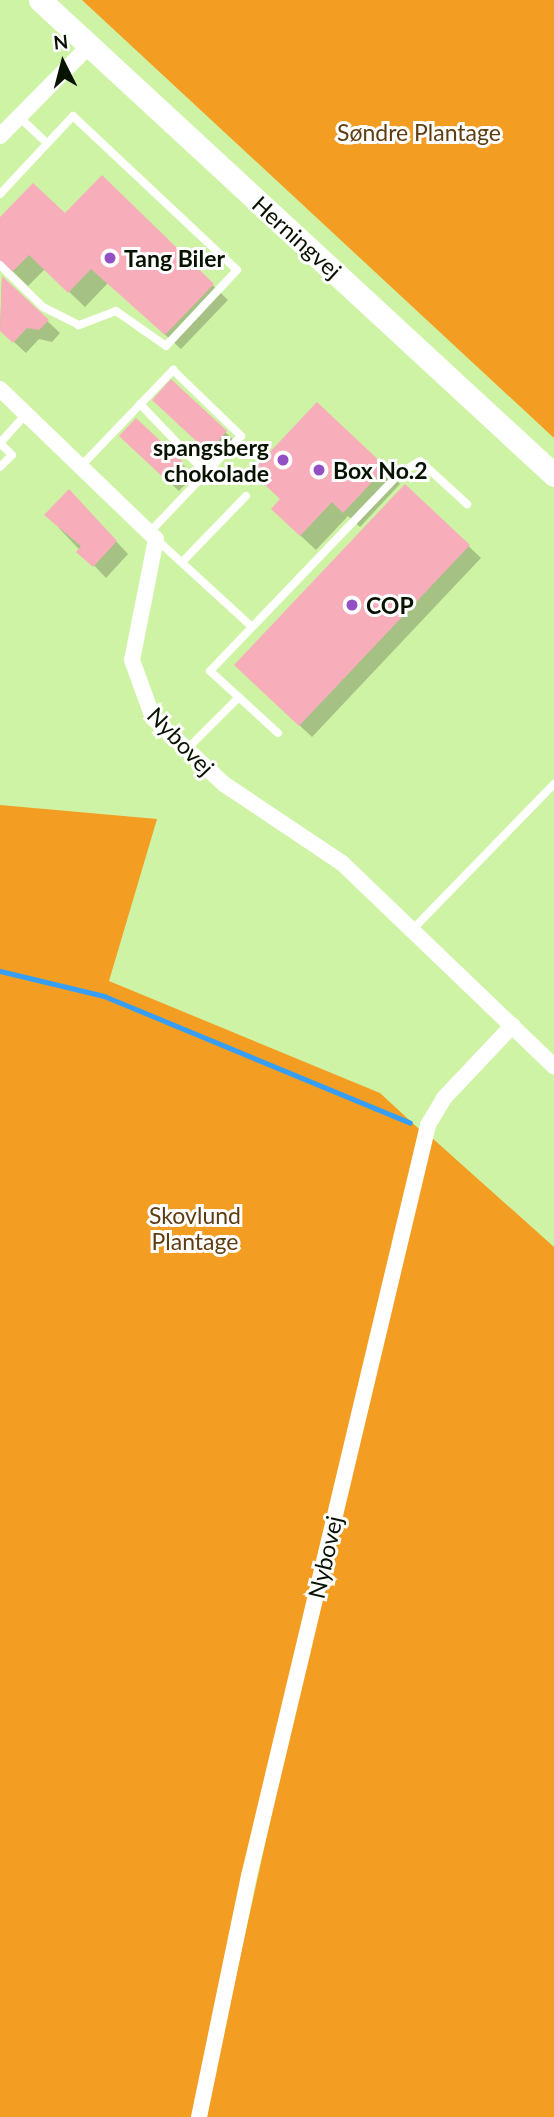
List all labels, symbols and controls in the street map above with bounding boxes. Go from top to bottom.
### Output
north arrow [28,28,98,98]
text: N [52,29,69,54]
park label: Søndre Plantage [337,118,501,146]
street label: Herningvej [247,190,347,284]
place label: Tang Biler [124,244,225,272]
marker: Tang Biler [102,250,118,266]
place label: spangsberg chokolade [153,433,269,487]
marker: spangsberg chokolade [275,452,291,468]
place label: Box No.2 [333,456,428,484]
marker: Box No.2 [311,462,327,478]
place label: COP [366,591,414,619]
marker: COP [344,597,360,613]
street label: Nybovej [142,701,220,781]
park label: Skovlund Plantage [149,1201,241,1255]
street label: Nybovej [302,1513,348,1601]

